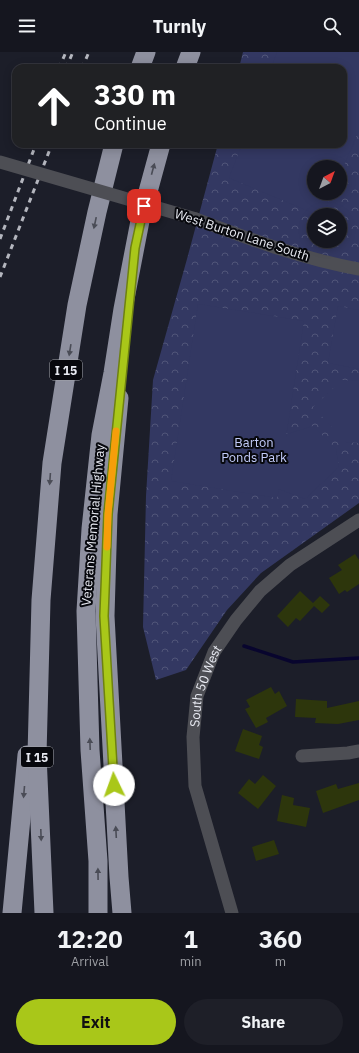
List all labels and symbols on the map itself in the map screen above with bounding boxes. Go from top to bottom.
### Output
north arrow [307,160,347,200]
one-way arrow [151,163,157,175]
pin [127,189,161,223]
street label: West Burton Lane South [173,205,311,265]
one-way arrow [91,217,97,229]
one-way arrow [67,344,73,356]
road number: I 15 [50,360,82,380]
park label: Barton Ponds Park [221,434,287,466]
street label: Veterans Memorial Highway [77,443,109,607]
one-way arrow [47,473,54,485]
street label: South 50 West [186,641,225,728]
one-way arrow [87,737,93,750]
road number: I 15 [21,747,53,767]
position arrow [93,764,135,806]
one-way arrow [21,786,27,798]
one-way arrow [113,826,120,838]
one-way arrow [37,829,44,841]
one-way arrow [95,867,101,880]

